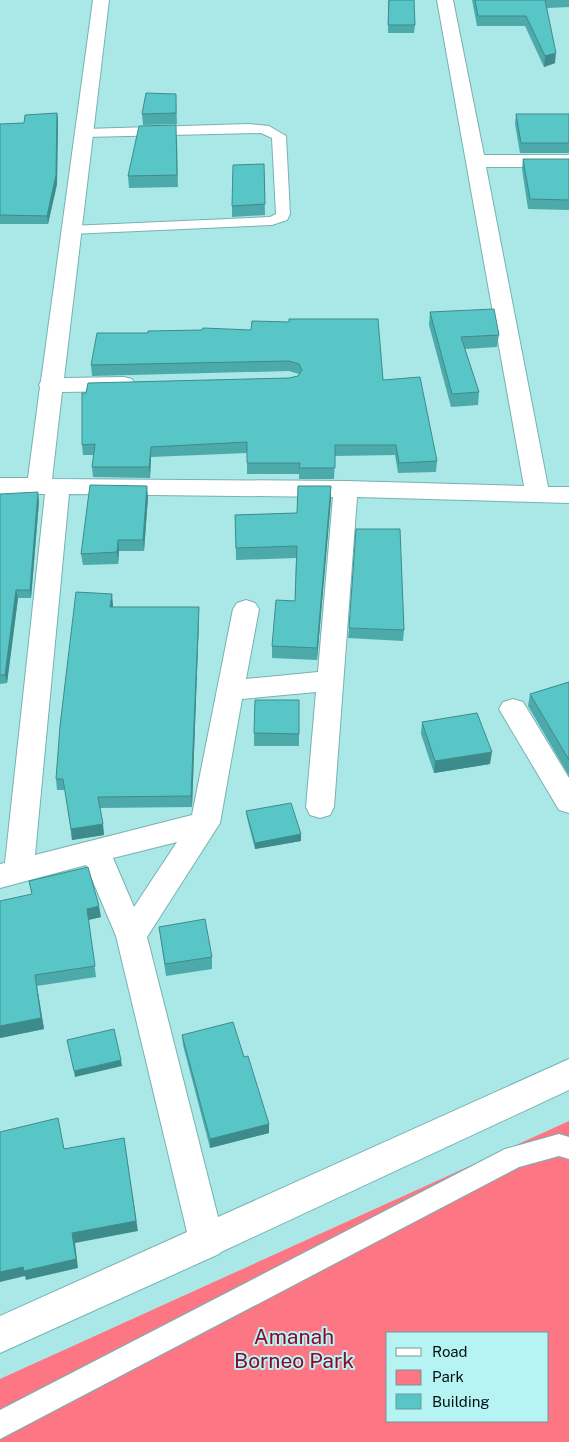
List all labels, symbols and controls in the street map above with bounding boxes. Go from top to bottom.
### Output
park label: Amanah Borneo Park [234,1324,354,1373]
legend [386,1332,549,1422]
text: Road [432,1343,468,1360]
text: Park [432,1368,464,1385]
text: Building [432,1393,490,1410]

